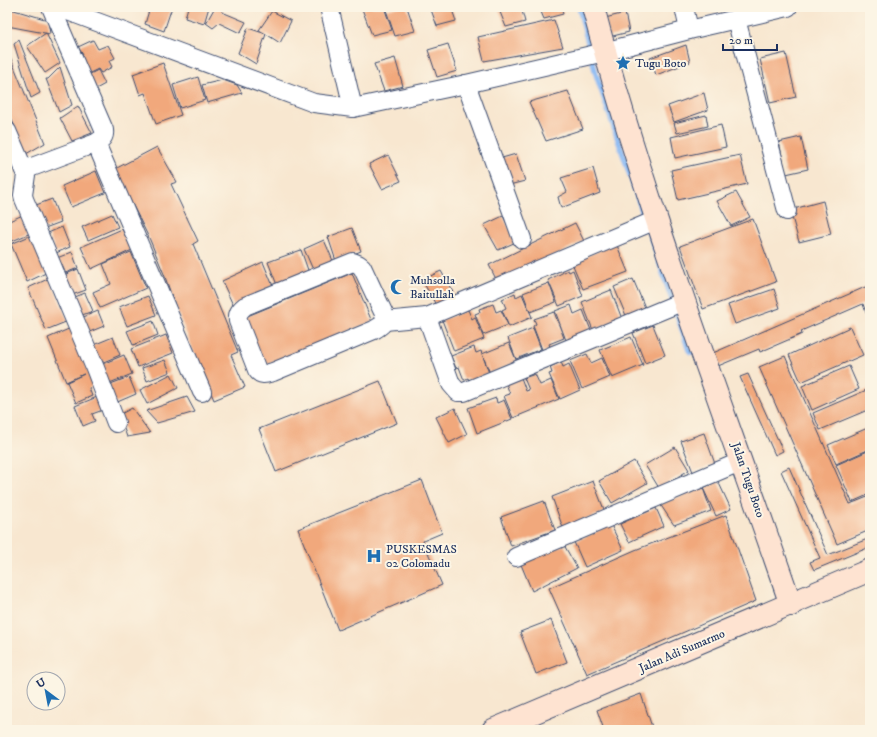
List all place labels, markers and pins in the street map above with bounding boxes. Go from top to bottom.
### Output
place icon: Tugu Boto [614,54,632,72]
place label: Tugu Boto [635,56,686,71]
place label: Muhsolla Baitullah [410,273,456,302]
mosque icon: Muhsolla Baitullah [389,278,407,296]
place label: PUSKESMAS 02 Colomadu [386,542,457,571]
hospital icon: PUSKESMAS 02 Colomadu [365,547,383,565]

